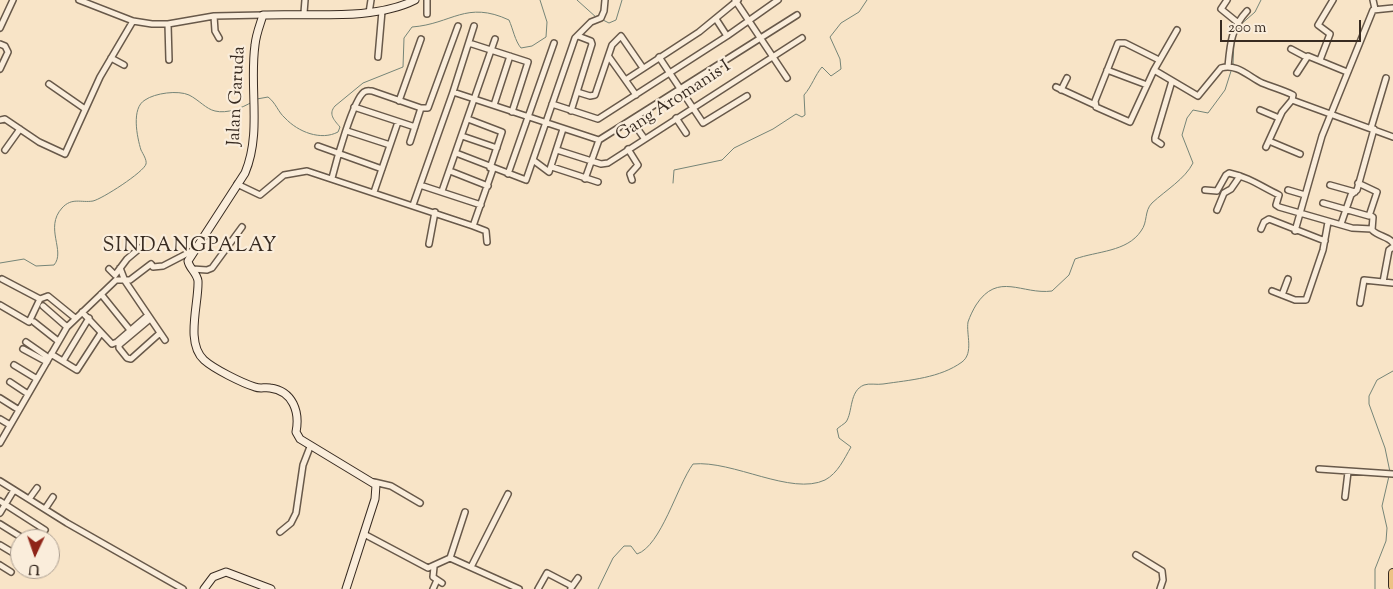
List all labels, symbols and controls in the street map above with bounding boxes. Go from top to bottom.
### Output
scale bar [1223,10,1364,42]
text: 200 m [1228,18,1267,39]
street label: Jalan Garuda [225,46,251,146]
street label: Gang Aromanis I [612,57,736,147]
district label: SINDANGPALAY [101,236,279,260]
north arrow [10,529,60,579]
text: U [28,558,41,578]

